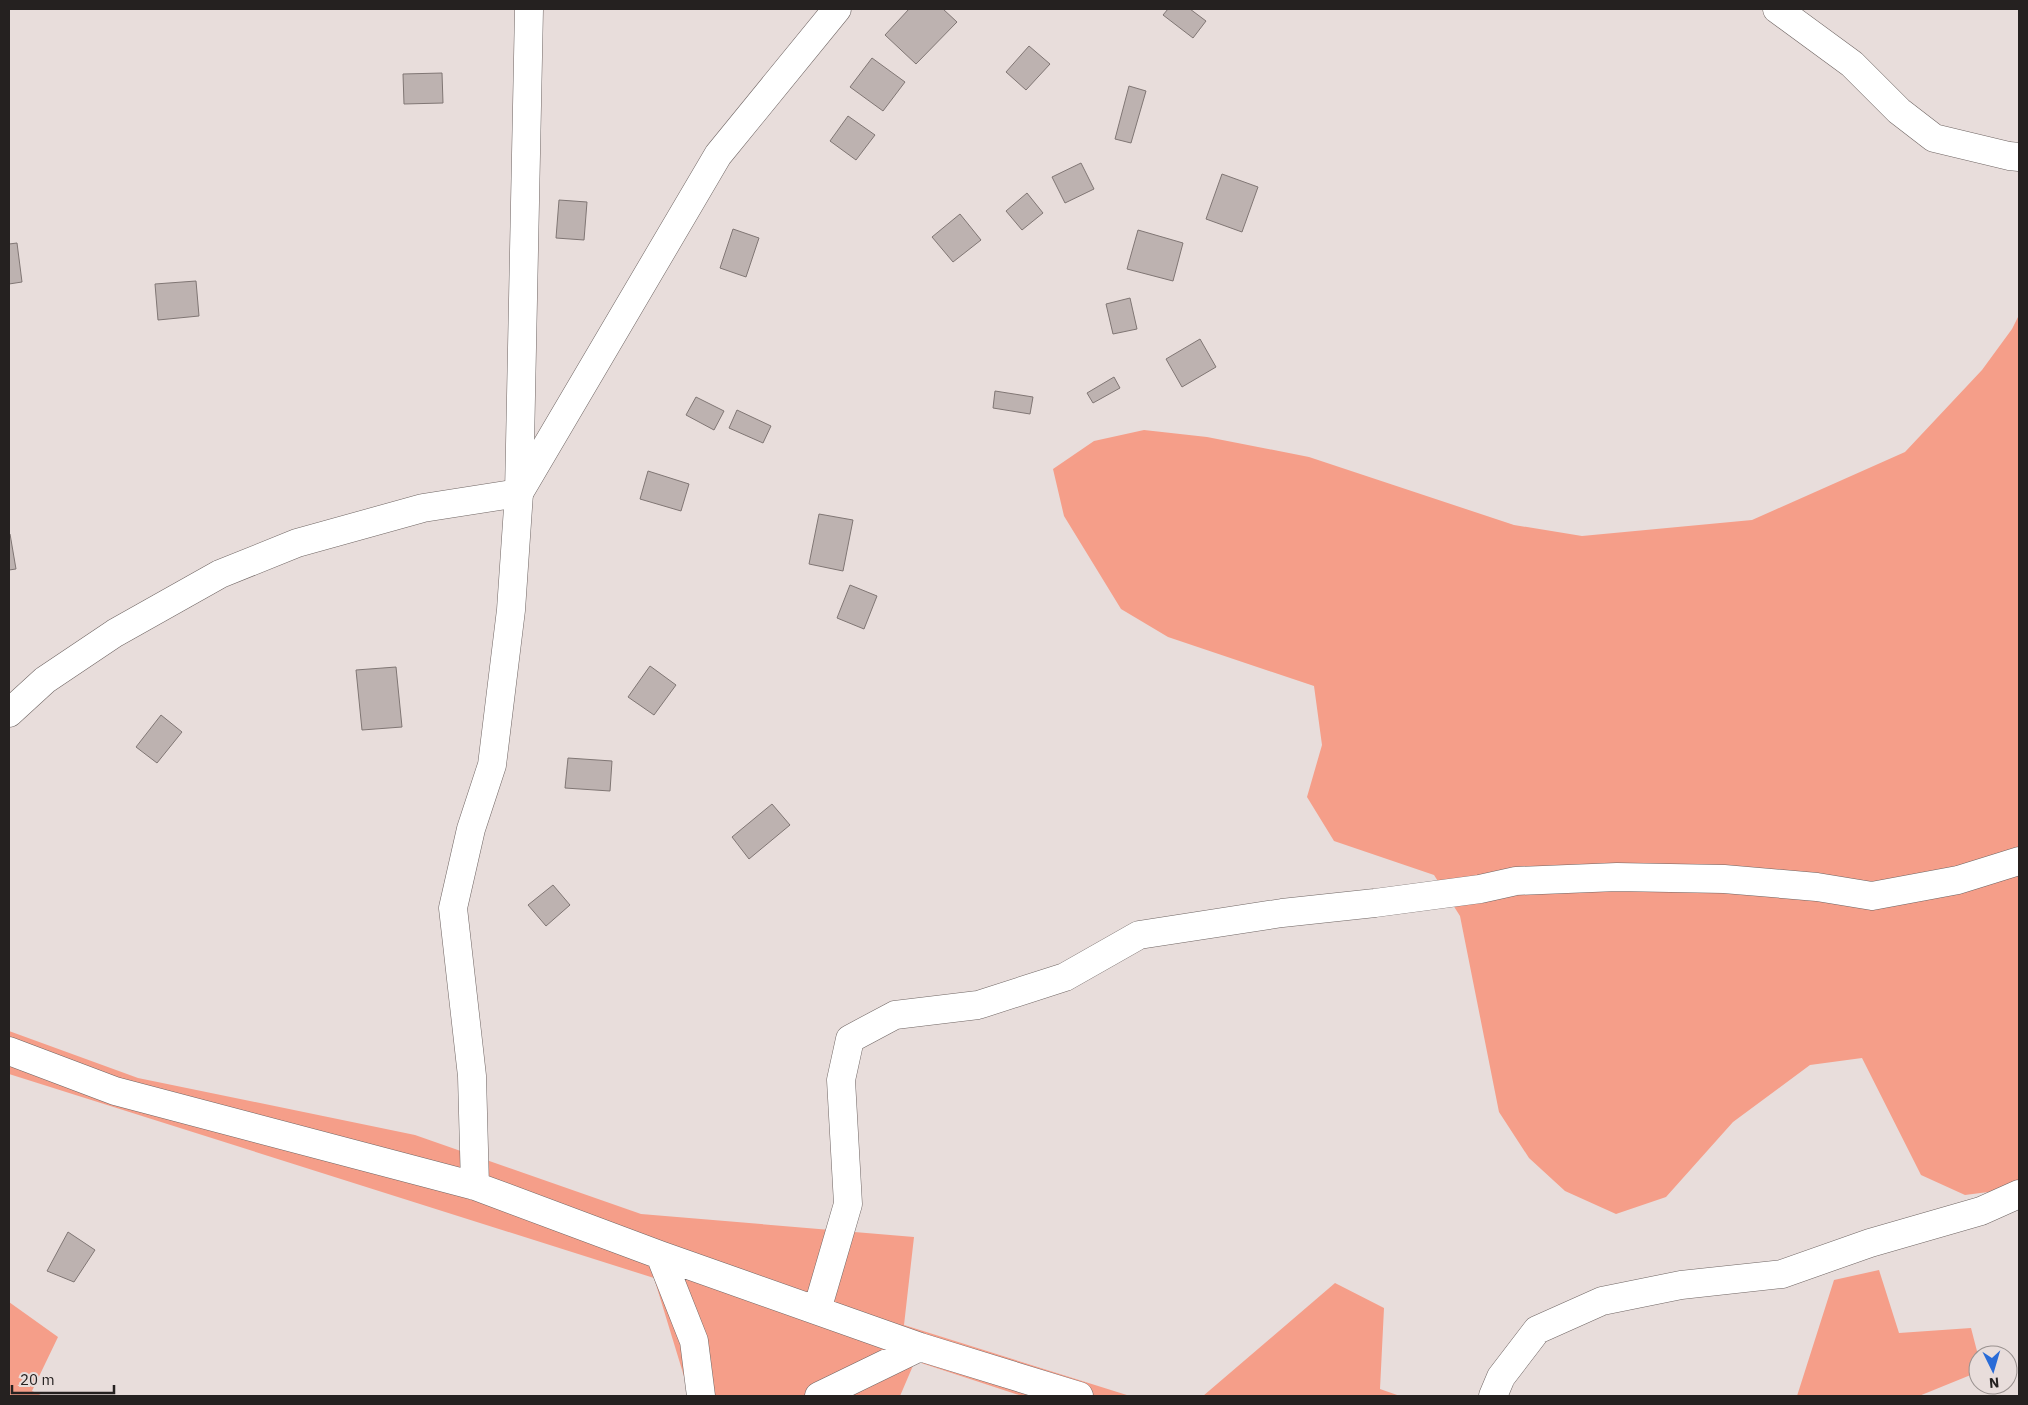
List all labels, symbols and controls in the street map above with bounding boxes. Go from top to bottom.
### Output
north arrow [1968,1345,2018,1395]
scale bar [12,1362,115,1394]
text: 20 m [20,1370,55,1389]
text: N [1988,1374,2000,1392]

